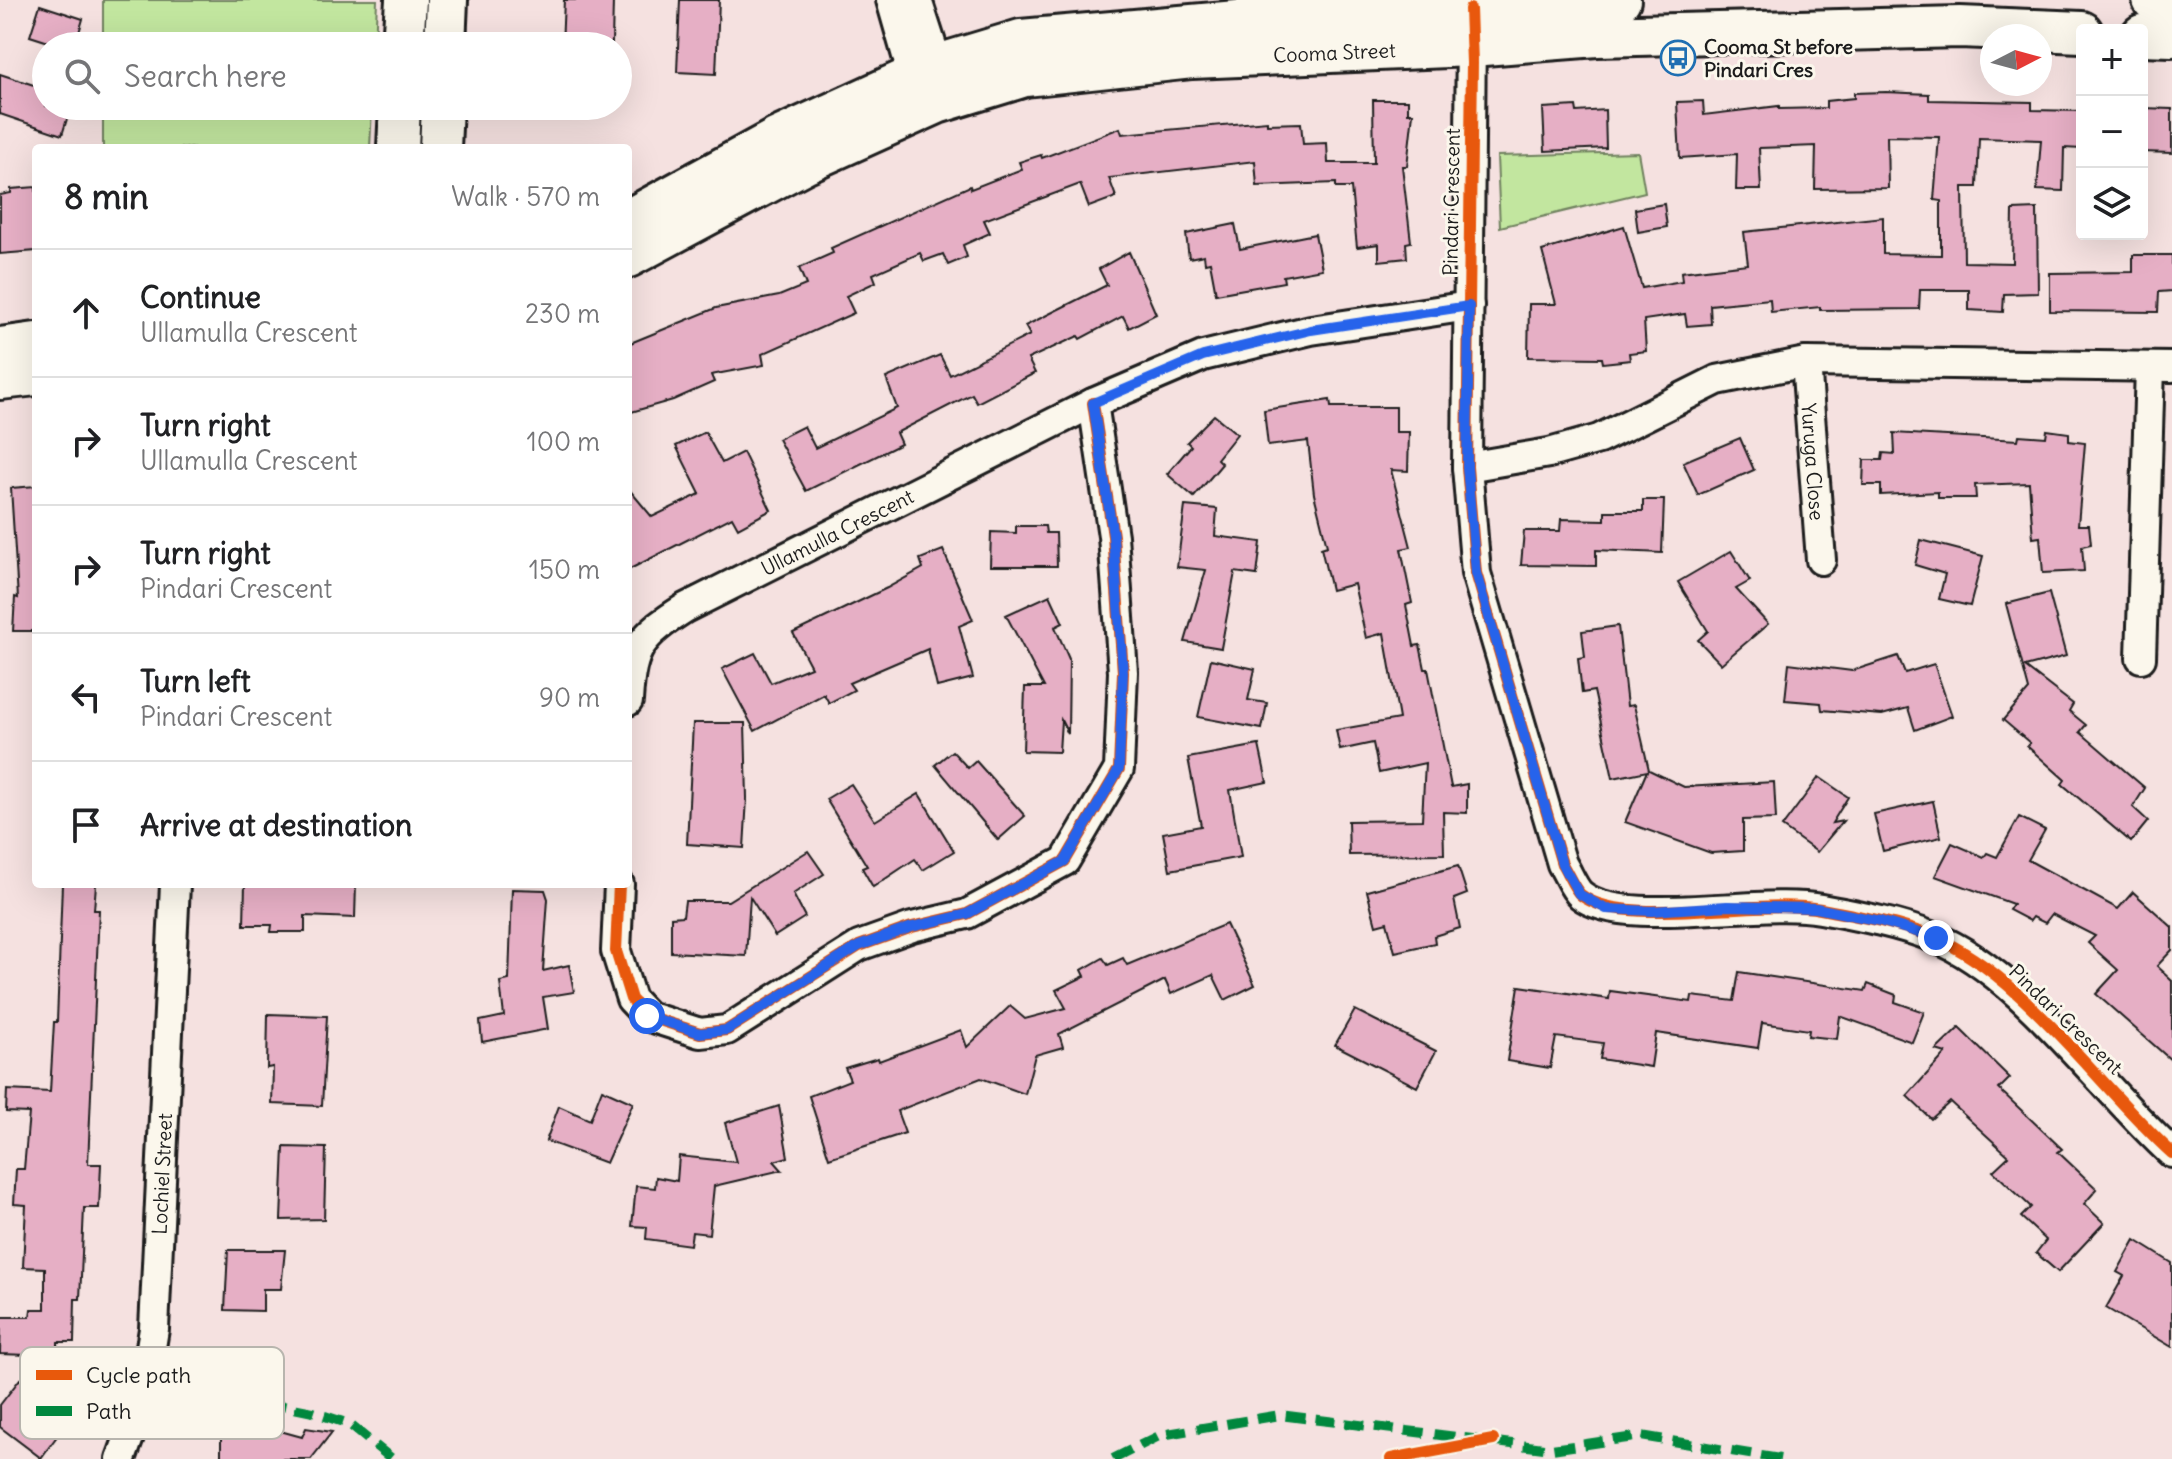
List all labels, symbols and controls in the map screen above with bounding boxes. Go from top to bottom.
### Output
north arrow [1980,24,2052,96]
map controls [2076,24,2148,240]
button: + [2076,24,2148,96]
search box [32,32,632,120]
place label: Cooma St before Pindari Cres [1704,34,1853,82]
street label: Cooma Street [1273,37,1396,67]
bus stop icon: Cooma St before Pindari Cres [1659,39,1697,77]
icon: search [60,54,104,98]
text: Search here [124,57,287,95]
button: − [2076,96,2148,168]
street label: Pindari Crescent [1437,128,1465,276]
button: layers [2076,168,2148,240]
text: 8 min [64,175,149,218]
text: Walk · 570 m [451,180,600,213]
text: Continue [140,278,261,316]
icon: ahead [64,291,108,335]
text: 230 m [525,297,600,330]
text: Ullamulla Crescent [140,316,358,349]
street label: Yuruga Close [1797,402,1830,521]
text: Turn right [140,406,271,444]
icon: right [64,419,108,463]
text: 100 m [526,425,600,458]
text: Ullamulla Crescent [140,444,358,477]
street label: Ullamulla Crescent [756,483,918,580]
text: Turn right [140,534,271,572]
icon: right [64,547,108,591]
text: 150 m [529,553,600,586]
text: Pindari Crescent [140,572,332,605]
text: Turn left [140,662,251,700]
icon: left [64,675,108,719]
text: 90 m [539,681,600,714]
text: Pindari Crescent [140,700,332,733]
icon: arrive [64,803,108,847]
text: Arrive at destination [140,806,412,844]
route end [1918,920,1954,956]
street label: Pindari Crescent [2004,959,2128,1080]
route start [629,998,665,1034]
street label: Lochiel Street [146,1112,177,1235]
legend [20,1347,284,1439]
text: Cycle path [86,1361,191,1389]
text: Path [86,1397,131,1425]

